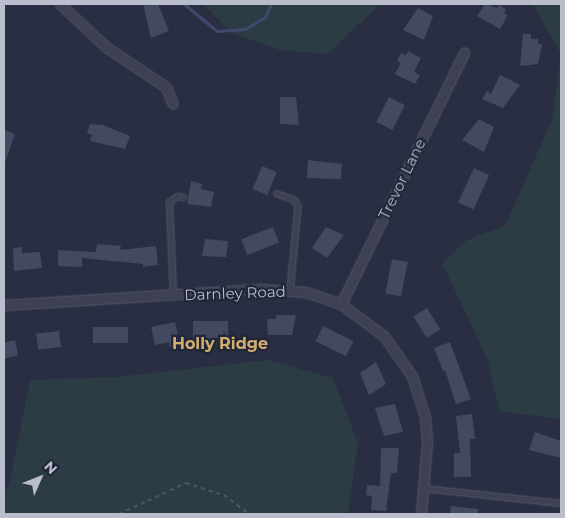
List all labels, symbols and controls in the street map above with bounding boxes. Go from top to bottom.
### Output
street label: Trevor Lane [375,136,429,222]
street label: Darnley Road [184,282,286,304]
district label: Holly Ridge [172,334,268,354]
north arrow [15,453,65,503]
text: N [40,457,61,478]

